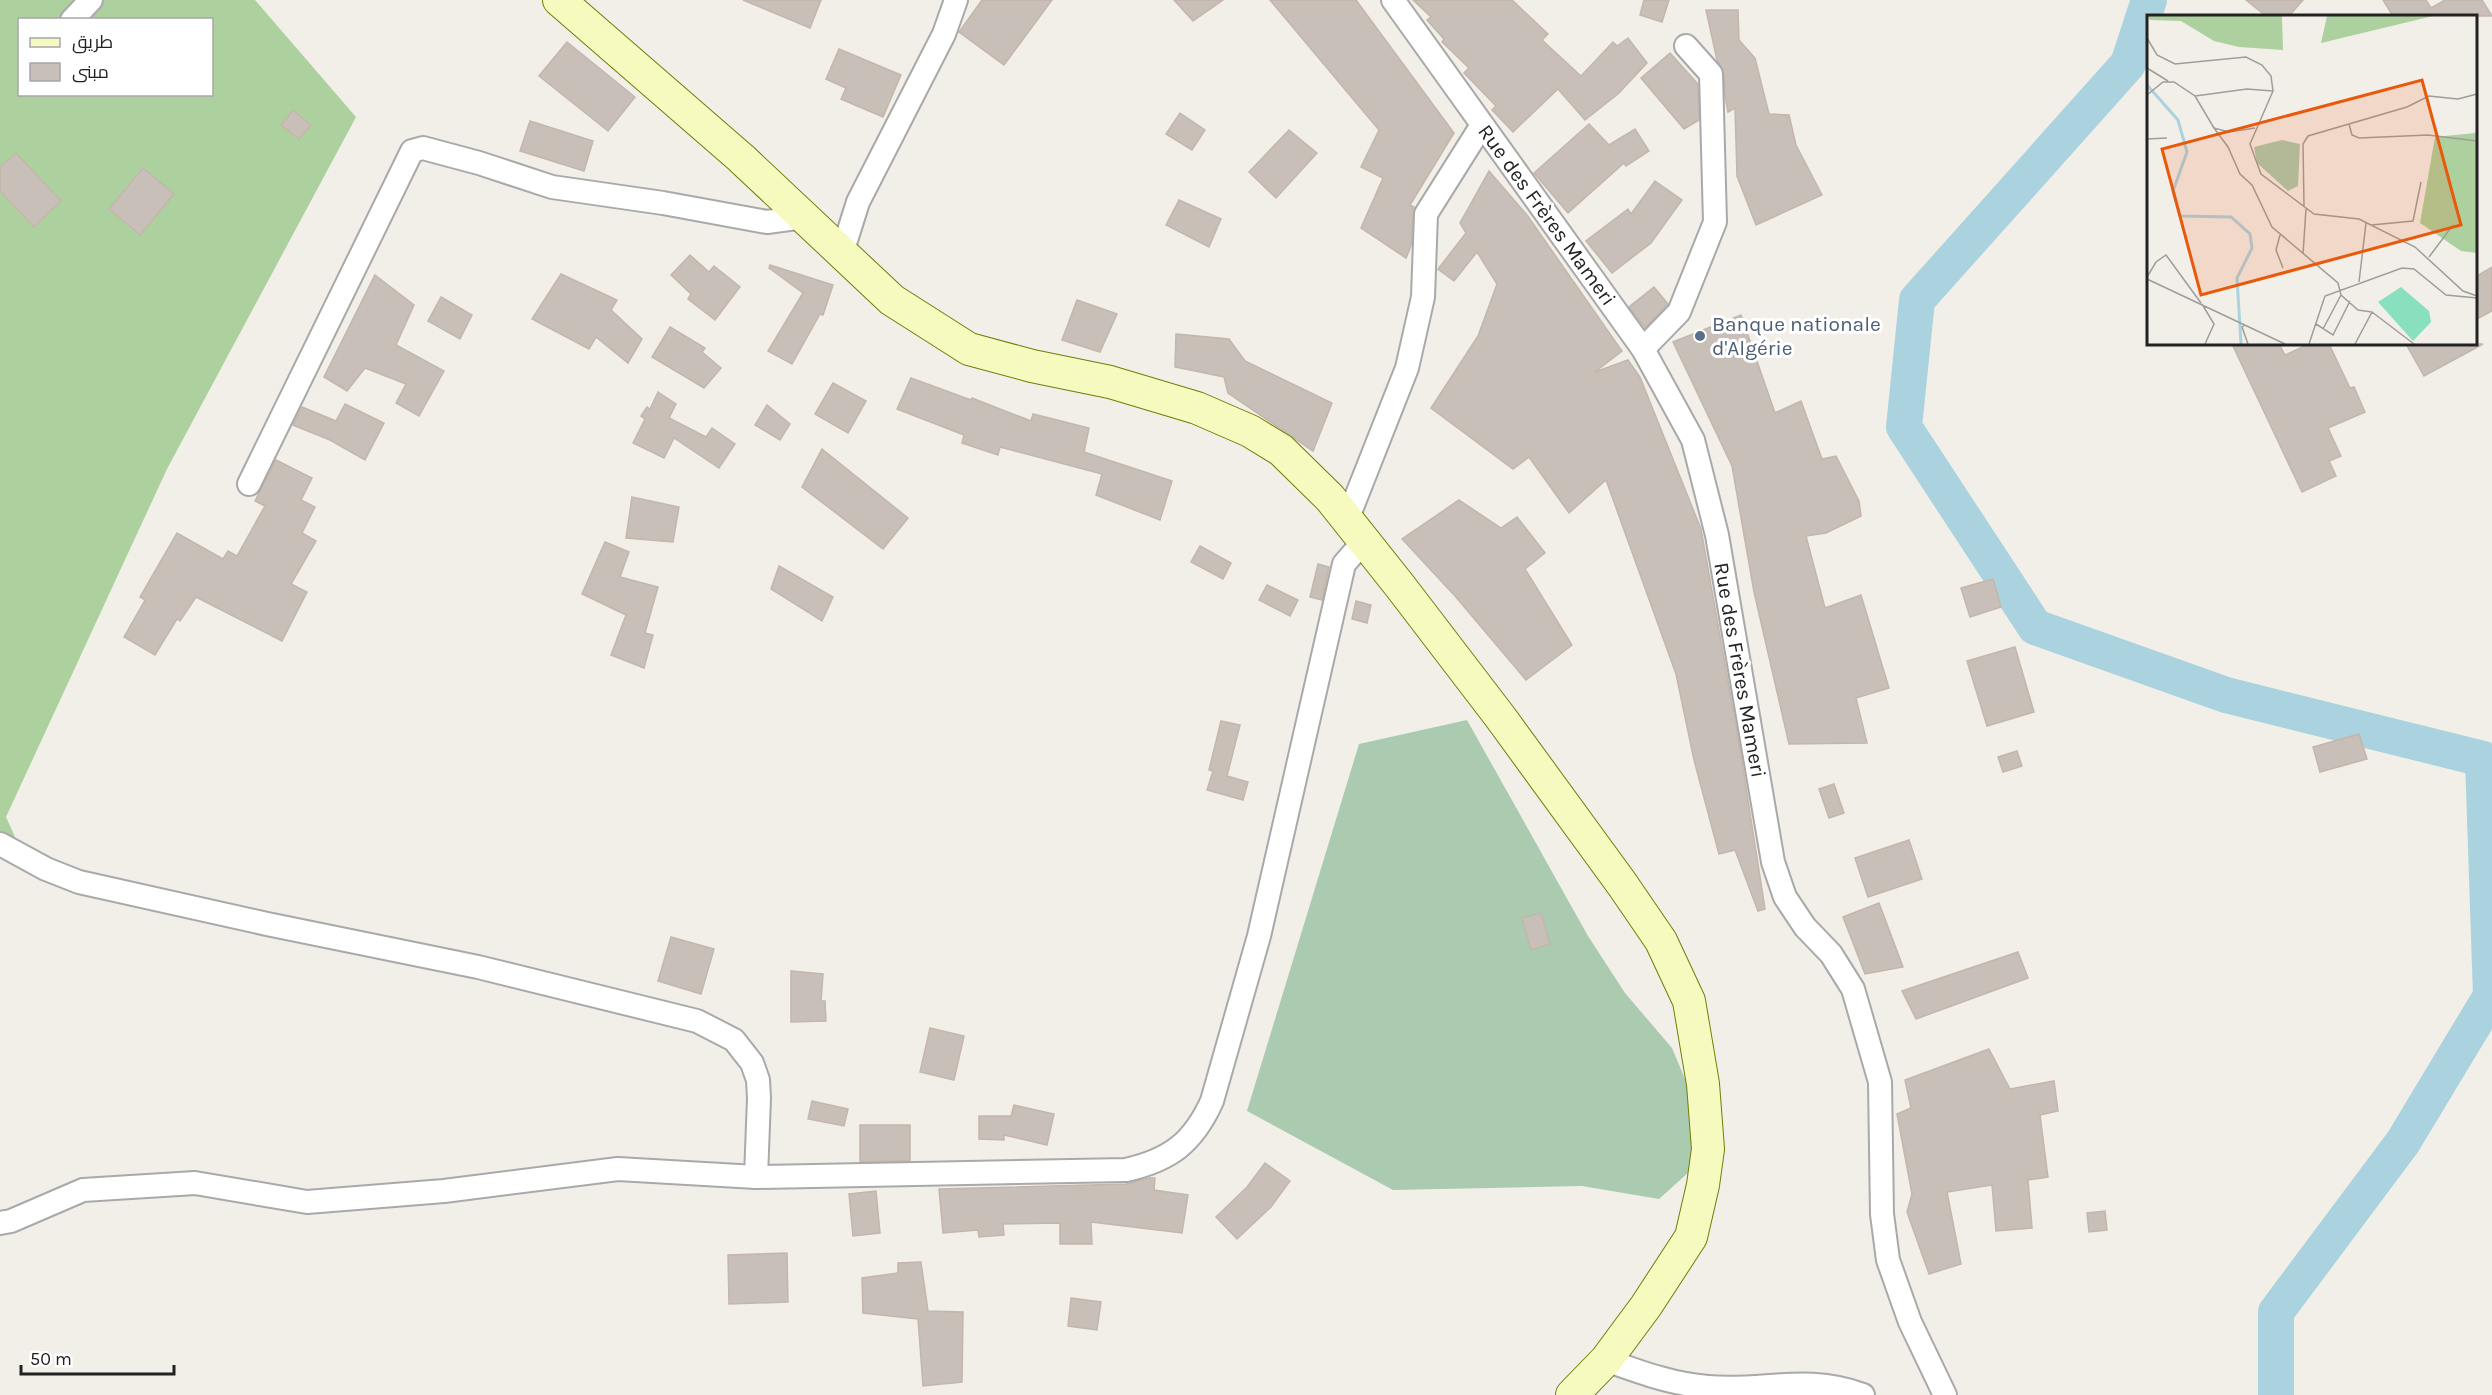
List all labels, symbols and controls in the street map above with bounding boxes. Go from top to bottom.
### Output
inset map [2147,15,2477,345]
legend [18,18,213,96]
text: طريق [72,31,113,54]
text: مبنى [72,61,109,83]
street label: Rue des Frères Mameri [1473,120,1621,310]
place label: Banque nationale d'Algérie [1712,312,1881,360]
marker: Banque nationale d'Algérie [1693,329,1707,343]
street label: Rue des Frères Mameri [1709,561,1771,779]
scale bar [21,1338,174,1376]
text: 50 m [30,1348,72,1370]

